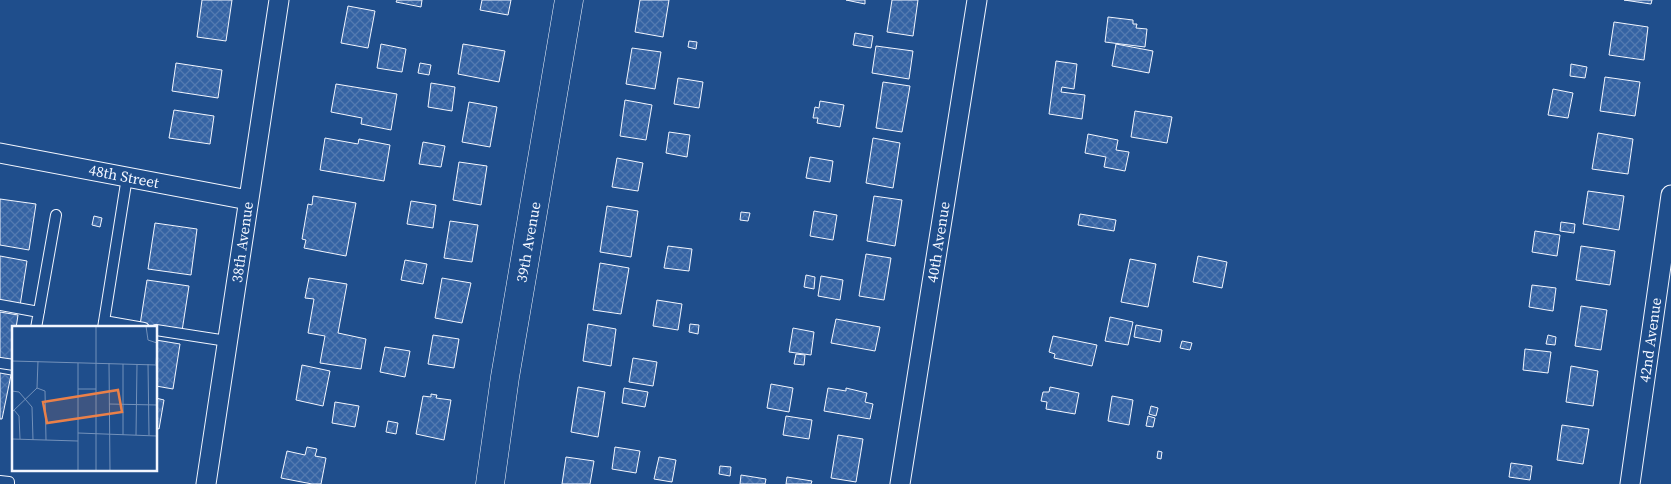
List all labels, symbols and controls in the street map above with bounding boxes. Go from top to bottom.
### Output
street label: 48th Street [87,159,161,193]
street label: 38th Avenue [226,200,258,284]
street label: 39th Avenue [511,200,545,284]
street label: 40th Avenue [921,200,955,284]
street label: 42nd Avenue [1634,296,1666,384]
inset map [12,326,158,472]

